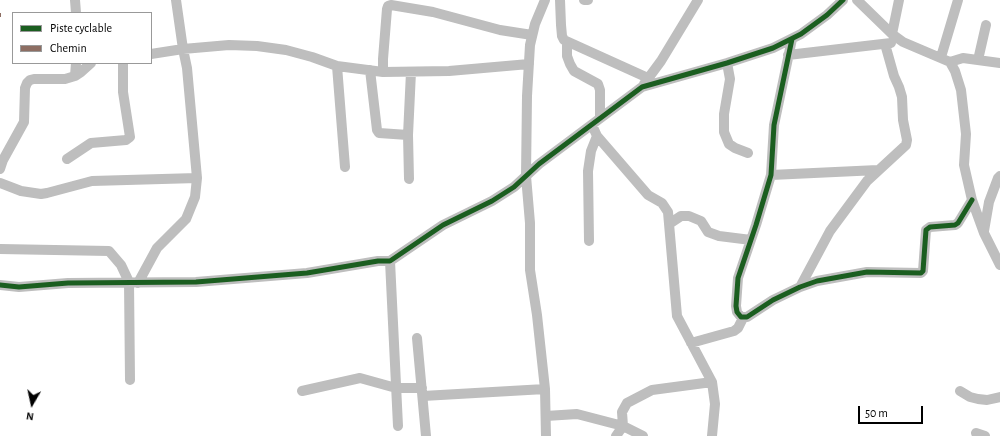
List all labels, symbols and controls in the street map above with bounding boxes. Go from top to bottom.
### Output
legend [12,12,152,64]
text: Piste cyclable [50,22,112,34]
text: Chemin [50,42,87,54]
north arrow [12,384,52,424]
scale bar [860,398,925,424]
text: 50 m [865,407,888,419]
text: N [25,410,35,422]

